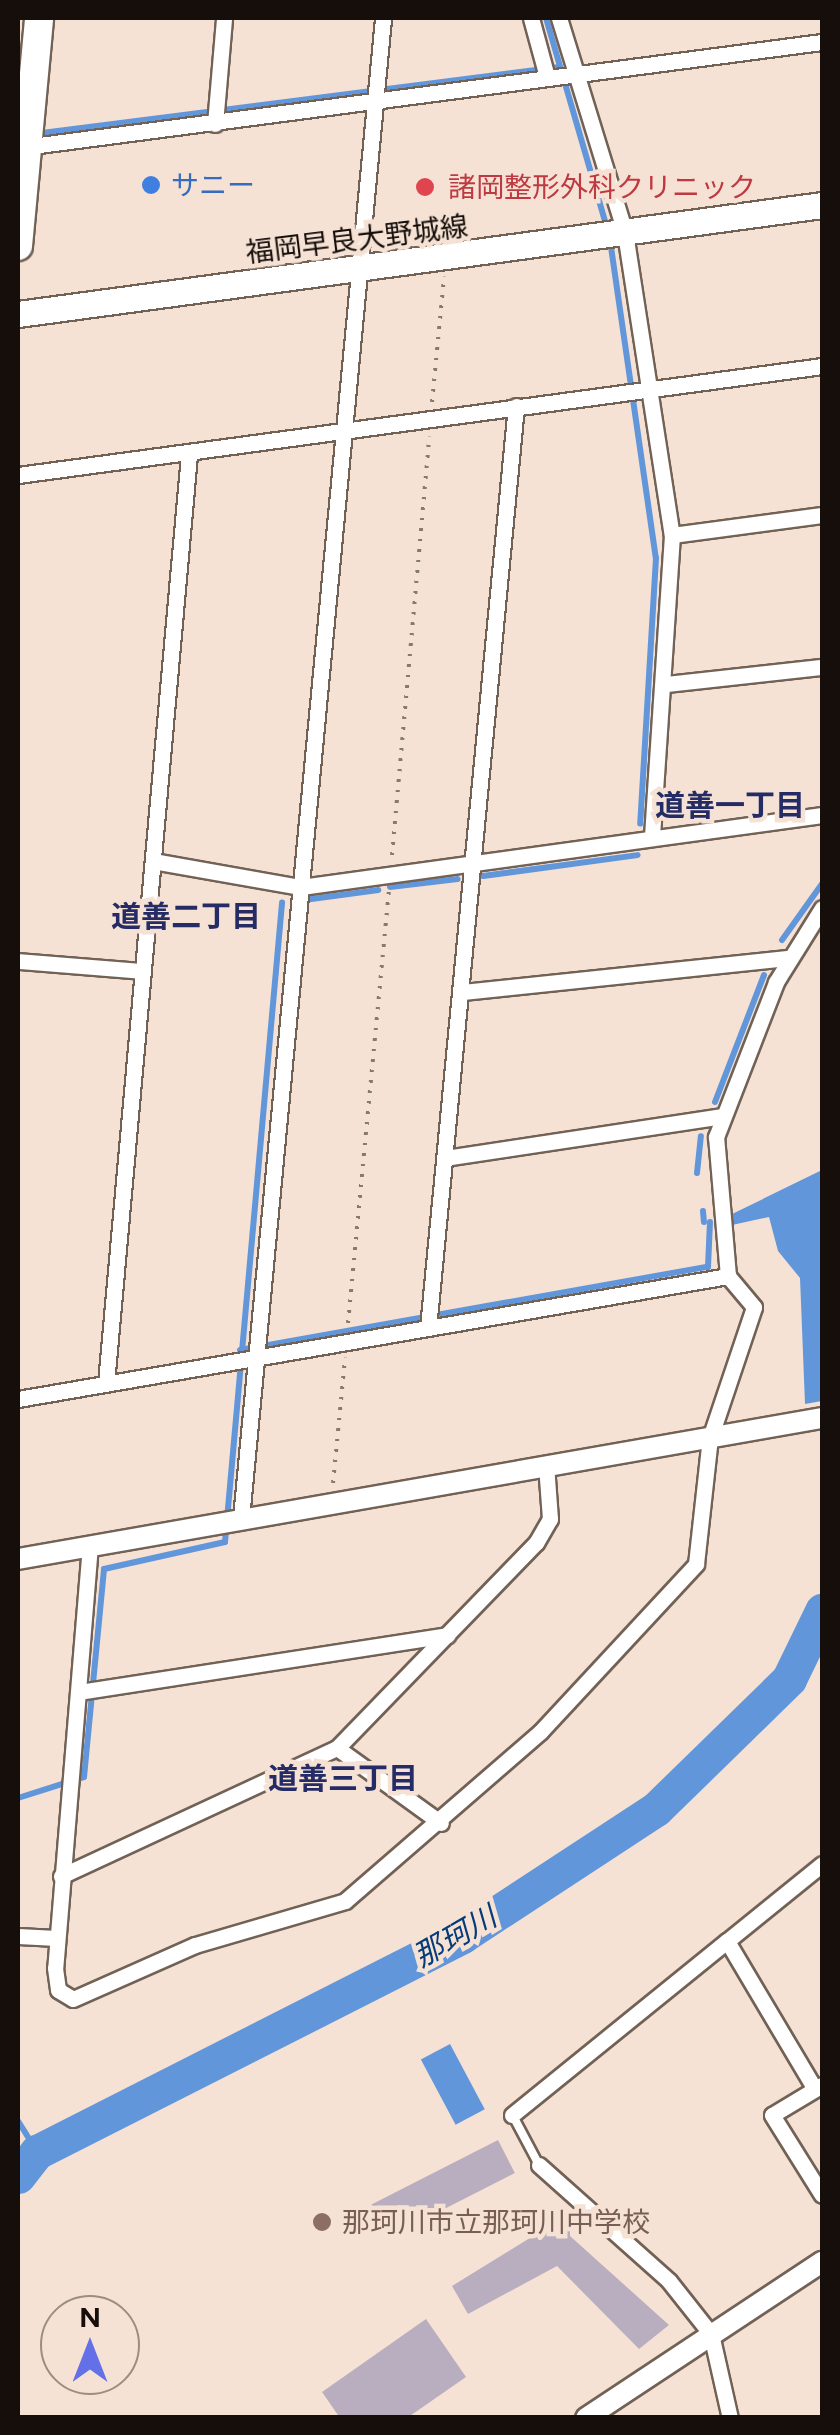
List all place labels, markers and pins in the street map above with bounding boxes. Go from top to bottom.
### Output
place label: サニー [171,168,255,202]
place label: 諸岡整形外科クリニック [448,170,756,204]
marker: サニー [140,174,162,196]
marker: 諸岡整形外科クリニック [412,174,438,200]
place label: 那珂川市立那珂川中学校 [342,2205,650,2239]
marker: 那珂川市立那珂川中学校 [311,2211,333,2233]

